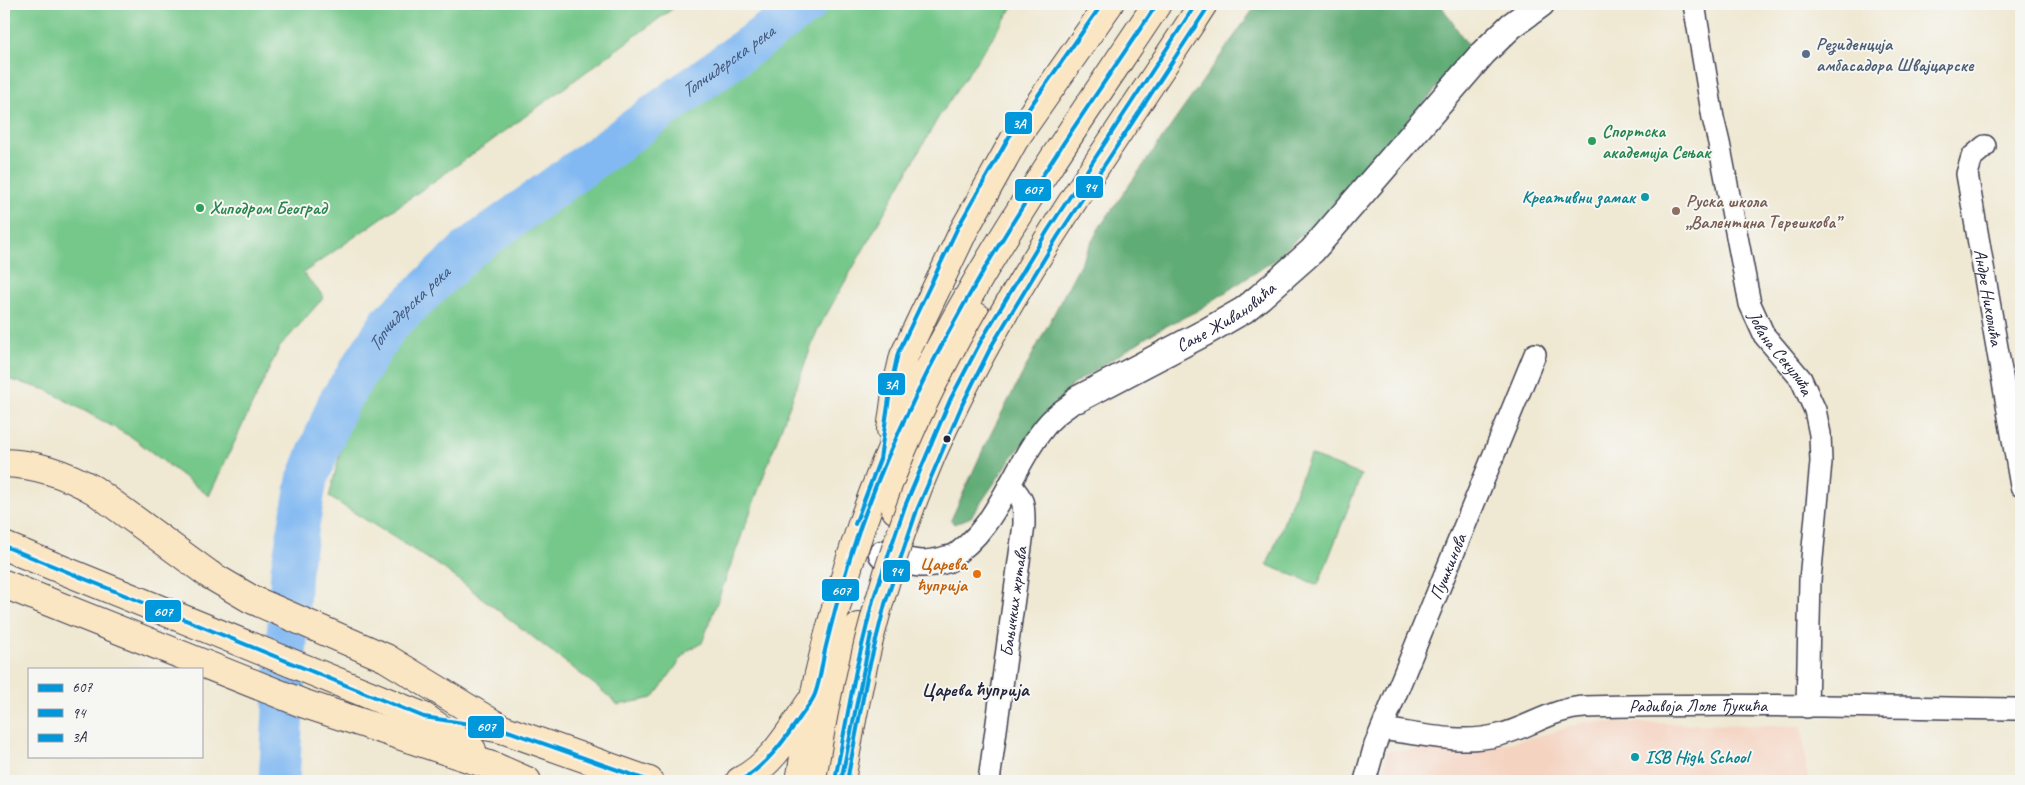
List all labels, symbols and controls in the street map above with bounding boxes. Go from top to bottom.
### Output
water label: Топчидерска река [676,18,781,103]
place label: Резиденција амбасадора Швајцарске [1816,33,1975,76]
marker: Резиденција амбасадора Швајцарске [1800,48,1812,60]
line badge: 3A [1004,111,1033,135]
text: 3A [1012,115,1027,132]
place label: Спортска академија Сењак [1602,120,1712,163]
marker: Спортска академија Сењак [1586,135,1598,147]
line badge: 94 [1075,175,1104,199]
line badge: 607 [1014,178,1052,202]
text: 94 [1084,179,1098,196]
text: 607 [1023,181,1044,198]
place label: Креативни замак [1522,186,1637,209]
place label: Руска школа „Валентина Терешкова” [1686,190,1844,233]
marker: Креативни замак [1639,191,1651,203]
place label: Хиподром Београд [210,197,329,219]
marker: Хиподром Београд [194,202,206,214]
marker: Руска школа „Валентина Терешкова” [1670,205,1682,217]
street label: Андре Николића [1969,247,2008,349]
water label: Топчидерска река [362,260,457,356]
street label: Сање Живановића [1172,277,1281,357]
street label: Јована Секулића [1743,307,1818,400]
line badge: 3A [877,372,906,396]
text: 3A [884,376,899,393]
unlabelled marker [942,434,952,444]
street label: Пушкинова [1425,529,1472,603]
street label: Бањичких жртава [995,544,1032,658]
place label: Царева ћуприја [917,553,969,596]
line badge: 94 [882,559,911,583]
text: 94 [890,563,904,580]
marker: Царева ћуприја [971,568,983,580]
line badge: 607 [821,578,860,602]
text: 607 [831,582,852,599]
line badge: 607 [144,599,182,623]
text: 607 [153,603,174,620]
legend [28,668,202,758]
text: 607 [72,678,94,697]
district label: Царева ћуприја [921,678,1030,702]
street label: Радивоја Лоле Ђукића [1629,694,1768,717]
text: 94 [72,704,87,723]
line badge: 607 [467,715,505,739]
text: 607 [476,718,497,735]
text: 3A [72,728,88,747]
place label: ISB High School [1645,746,1752,768]
marker: ISB High School [1629,751,1641,763]

